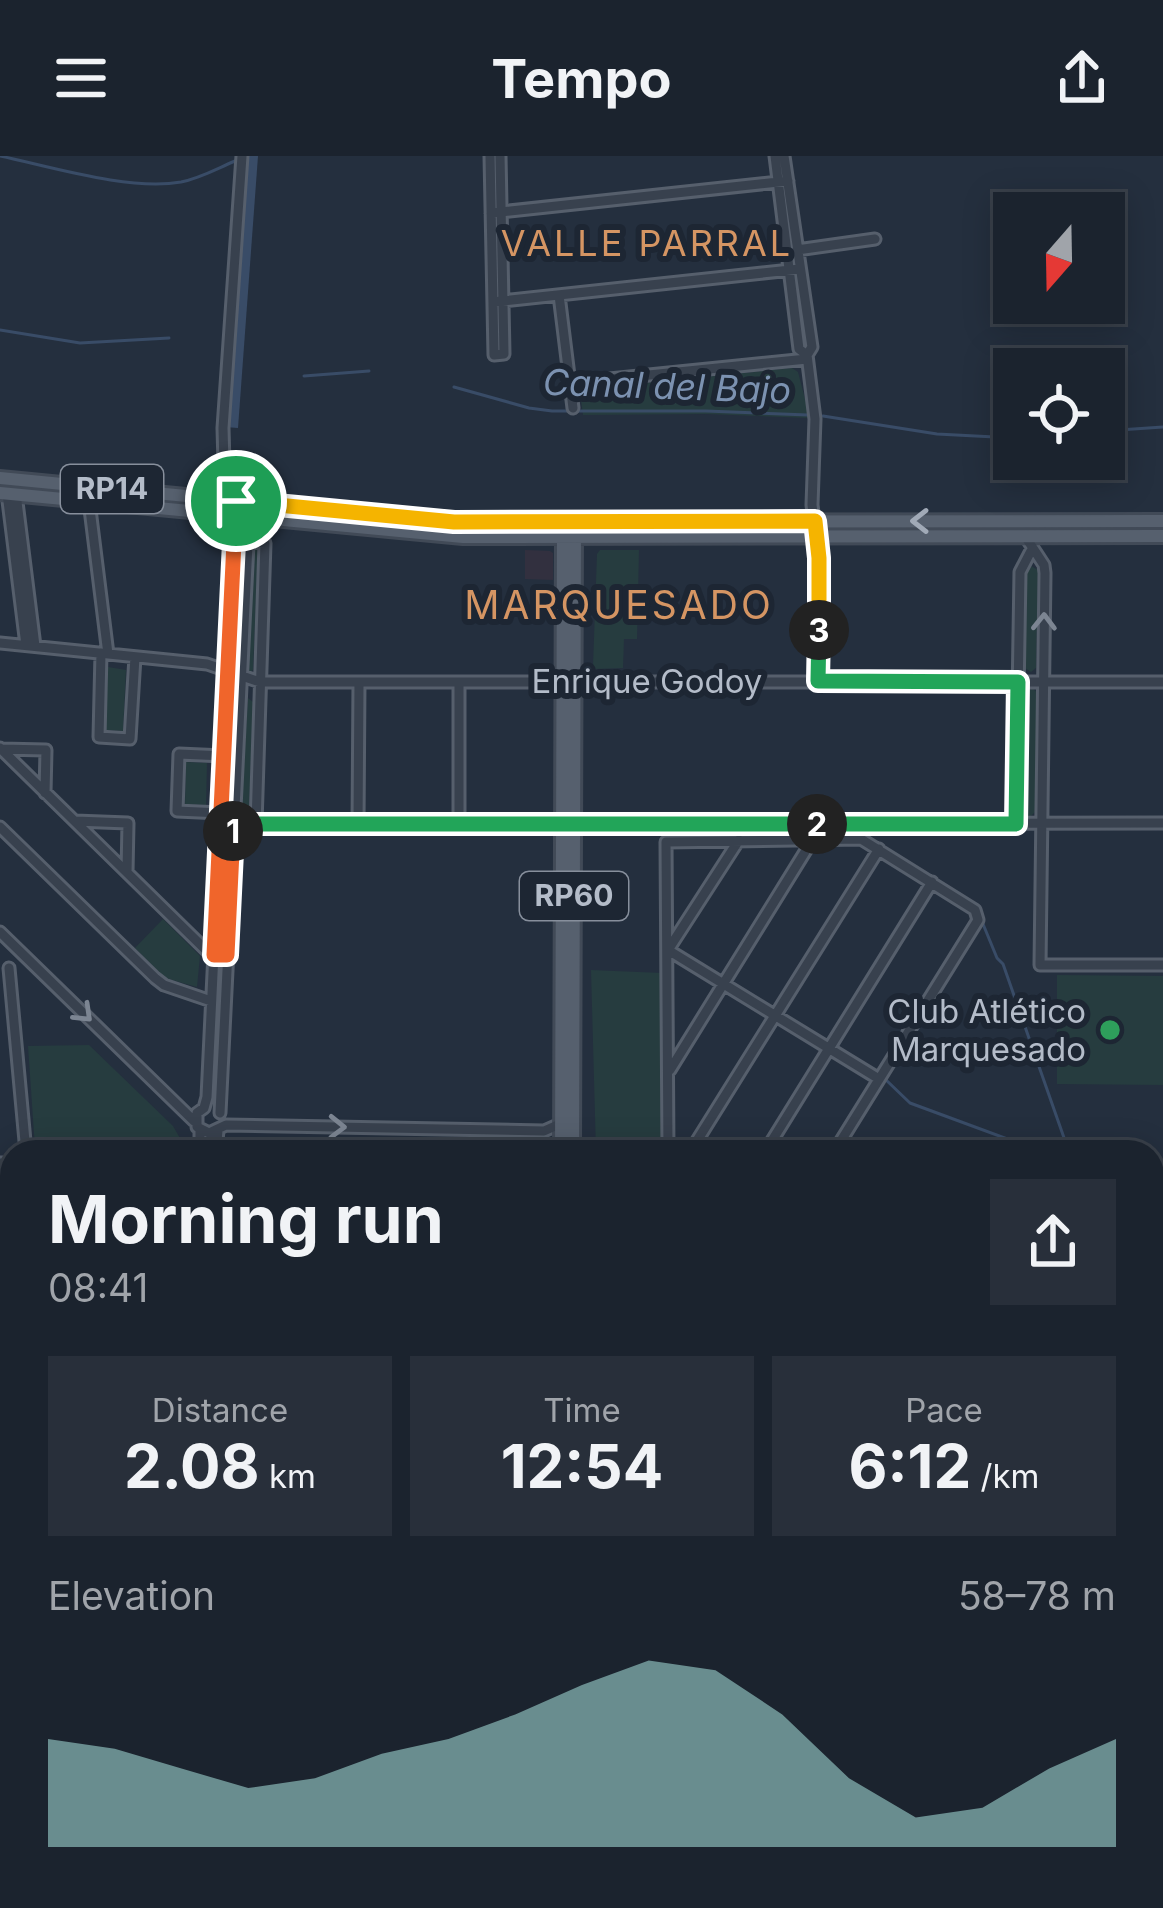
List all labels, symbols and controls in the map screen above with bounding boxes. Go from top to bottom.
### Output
icon: menu [48,45,114,111]
icon: share [1049,45,1115,111]
text: Tempo [491,46,672,111]
north arrow [993,192,1125,324]
map controls [993,192,1125,480]
district label: VALLE PARRAL [501,221,793,265]
button: locate [993,348,1125,480]
water label: Canal del Bajo [542,360,792,412]
pin [185,450,287,552]
road number: RP14 [61,465,163,513]
icon: arrive [203,468,269,534]
one-way arrow [910,508,928,534]
district label: MARQUESADO [464,581,774,628]
pin: 3 [789,600,849,660]
text: 3 [808,610,830,650]
one-way arrow [1031,612,1057,631]
street label: Enrique Godoy [532,661,762,701]
pin: 2 [787,794,847,854]
pin: 1 [203,801,263,861]
text: 2 [807,804,827,844]
text: 1 [226,811,240,851]
road number: RP60 [520,872,628,920]
place label: Club Atlético Marquesado [887,991,1086,1069]
one-way arrow [70,1000,92,1022]
marker: Club Atlético Marquesado [1097,1017,1123,1043]
one-way arrow [328,1114,347,1140]
text: Morning run [48,1179,444,1259]
button: share [990,1179,1116,1305]
text: 08:41 [48,1264,148,1311]
text: Distance [152,1390,288,1430]
text: Time [543,1390,621,1430]
text: Pace [905,1390,983,1430]
text: 2.08 [124,1430,260,1502]
text: 12:54 [501,1430,663,1502]
text: 6:12 [849,1430,971,1502]
text: km [260,1456,316,1496]
text: /km [971,1456,1039,1496]
text: Elevation [48,1572,215,1619]
text: 58–78 m [958,1572,1116,1619]

